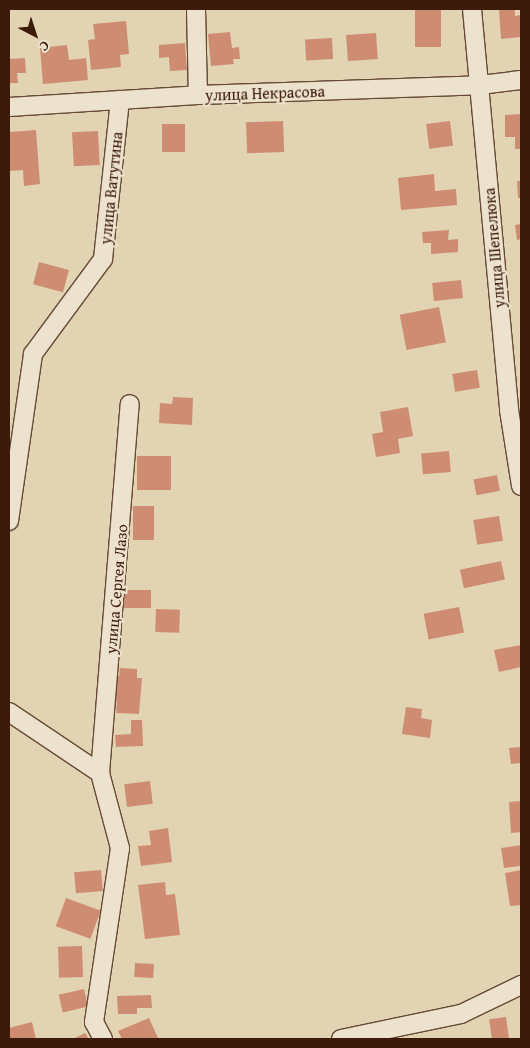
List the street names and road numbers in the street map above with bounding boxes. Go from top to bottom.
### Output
street label: улица Некрасова [205,81,325,105]
street label: улица Ватутина [96,131,126,245]
street label: улица Шепелюка [479,187,509,309]
street label: улица Сергея Лазо [101,523,131,655]

